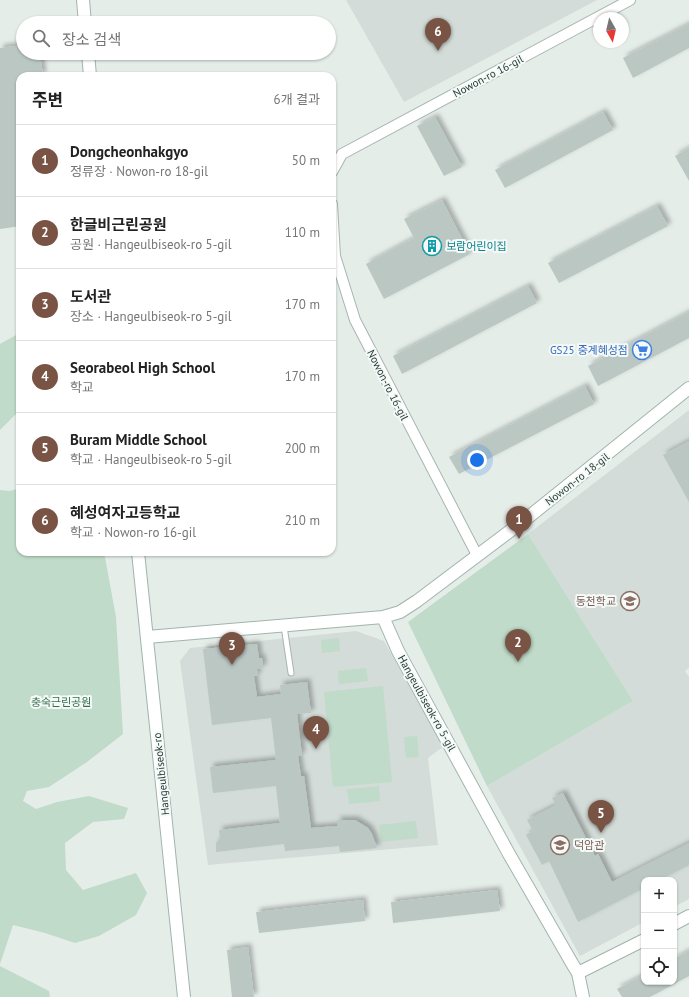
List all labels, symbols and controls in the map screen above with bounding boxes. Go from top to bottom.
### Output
north arrow [593,12,629,48]
search box [16,16,336,60]
pin: 6 [425,18,451,51]
icon: search [30,27,52,49]
text: 장소 검색 [62,30,121,49]
street label: Nowon-ro 16-gil [450,51,526,100]
text: 주변 [32,89,63,111]
text: 6개 결과 [274,91,320,108]
text: Dongcheonhakgyo [70,142,188,161]
text: 1 [41,152,49,169]
text: 50 m [292,152,320,169]
text: 정류장 · Nowon-ro 18-gil [70,163,208,180]
text: 한글비근린공원 [70,215,167,234]
text: 2 [41,224,49,241]
text: 110 m [285,224,320,241]
building icon: 보람어린이집 [421,235,443,257]
text: 공원 · Hangeulbiseok-ro 5-gil [70,236,232,253]
place label: 보람어린이집 [446,239,507,253]
text: 도서관 [70,287,111,306]
text: 3 [41,296,49,313]
text: 170 m [285,296,320,313]
text: 장소 · Hangeulbiseok-ro 5-gil [70,308,232,325]
supermarket icon: GS25 중계혜성점 [631,339,653,361]
place label: GS25 중계혜성점 [550,343,628,357]
street label: Nowon-ro 16-gil [364,347,412,423]
text: Seorabeol High School [70,358,215,377]
text: 4 [41,368,49,385]
text: 170 m [285,368,320,385]
text: 학교 [70,379,94,396]
text: Buram Middle School [70,430,207,449]
text: 5 [41,440,49,457]
text: 200 m [285,440,320,457]
street label: Nowon-ro 18-gil [542,449,613,508]
your location [467,450,487,470]
text: 학교 · Hangeulbiseok-ro 5-gil [70,451,232,468]
text: 혜성여자고등학교 [70,503,180,522]
pin: 1 [506,506,532,539]
text: 6 [41,512,49,529]
text: 210 m [285,512,320,529]
text: 학교 · Nowon-ro 16-gil [70,524,196,541]
school or university icon: 동천학교 [619,590,641,612]
place label: 동천학교 [576,594,616,608]
pin: 2 [505,629,531,662]
pin: 3 [219,632,245,665]
street label: Hangeulbiseok-ro 5-gil [395,653,460,754]
park label: 충숙근린공원 [31,695,91,709]
pin: 4 [303,716,329,749]
street label: Hangeulbiseok-ro [150,732,172,816]
pin: 5 [588,800,614,833]
school or university icon: 덕암관 [549,834,571,856]
place label: 덕암관 [574,838,604,852]
map controls [641,877,677,985]
button: + [641,877,677,913]
button: − [641,913,677,949]
button: locate [641,949,677,985]

